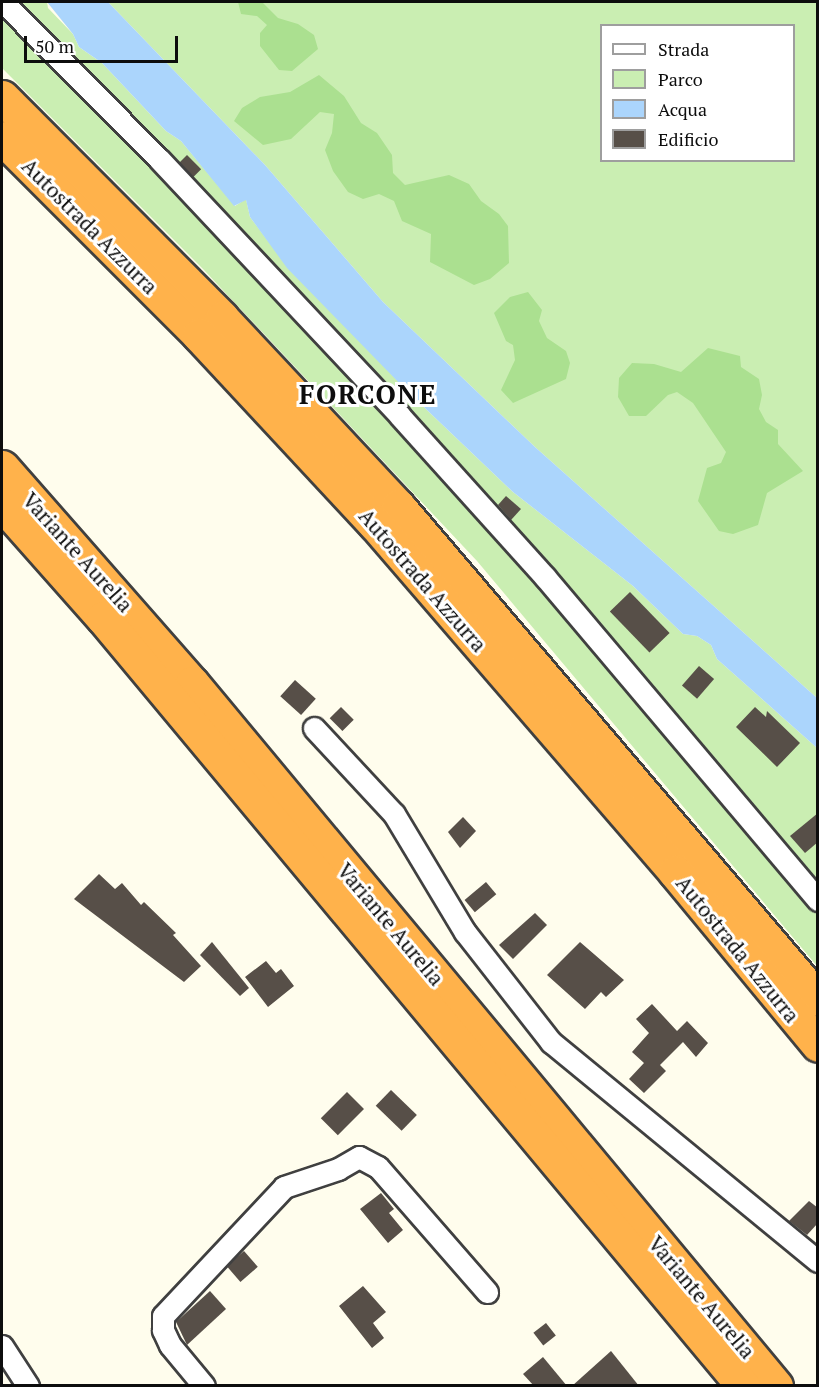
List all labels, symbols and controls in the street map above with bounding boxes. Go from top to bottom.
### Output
scale bar [27,24,182,62]
legend [600,24,795,162]
text: 50 m [35,34,74,58]
text: Strada [658,37,709,61]
text: Parco [658,67,703,91]
text: Acqua [658,97,707,121]
text: Edificio [658,127,718,151]
street label: Autostrada Azzurra [17,153,163,299]
district label: FORCONE [299,379,437,411]
street label: Variante Aurelia [18,487,138,617]
street label: Autostrada Azzurra [354,503,492,657]
street label: Variante Aurelia [332,858,450,990]
street label: Autostrada Azzurra [671,870,805,1028]
street label: Variante Aurelia [643,1231,761,1363]

